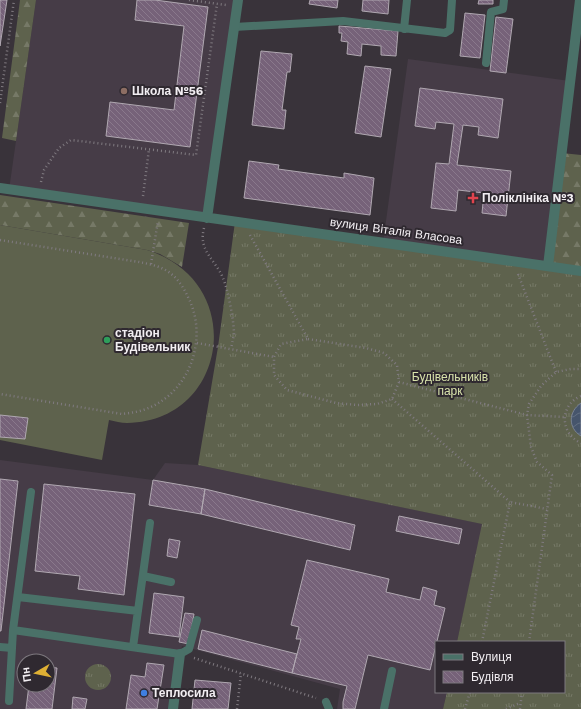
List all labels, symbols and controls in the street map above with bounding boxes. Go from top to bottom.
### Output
place label: Школа №56 [132,84,203,98]
marker: Школа №56 [119,86,129,96]
place label: Поліклініка №3 [482,191,574,205]
marker: Поліклініка №3 [467,192,479,204]
street label: вулиця Віталія Власова [329,215,463,247]
place label: стадіон Будівельник [115,326,191,354]
marker: стадіон Будівельник [102,335,112,345]
park label: Будівельників парк [412,370,488,398]
legend [435,641,565,693]
text: Вулиця [471,650,512,664]
north arrow [16,653,56,693]
text: Пн [19,666,34,683]
text: Будівля [471,670,513,684]
place label: Теплосила [152,686,216,700]
marker: Теплосила [139,688,149,698]

